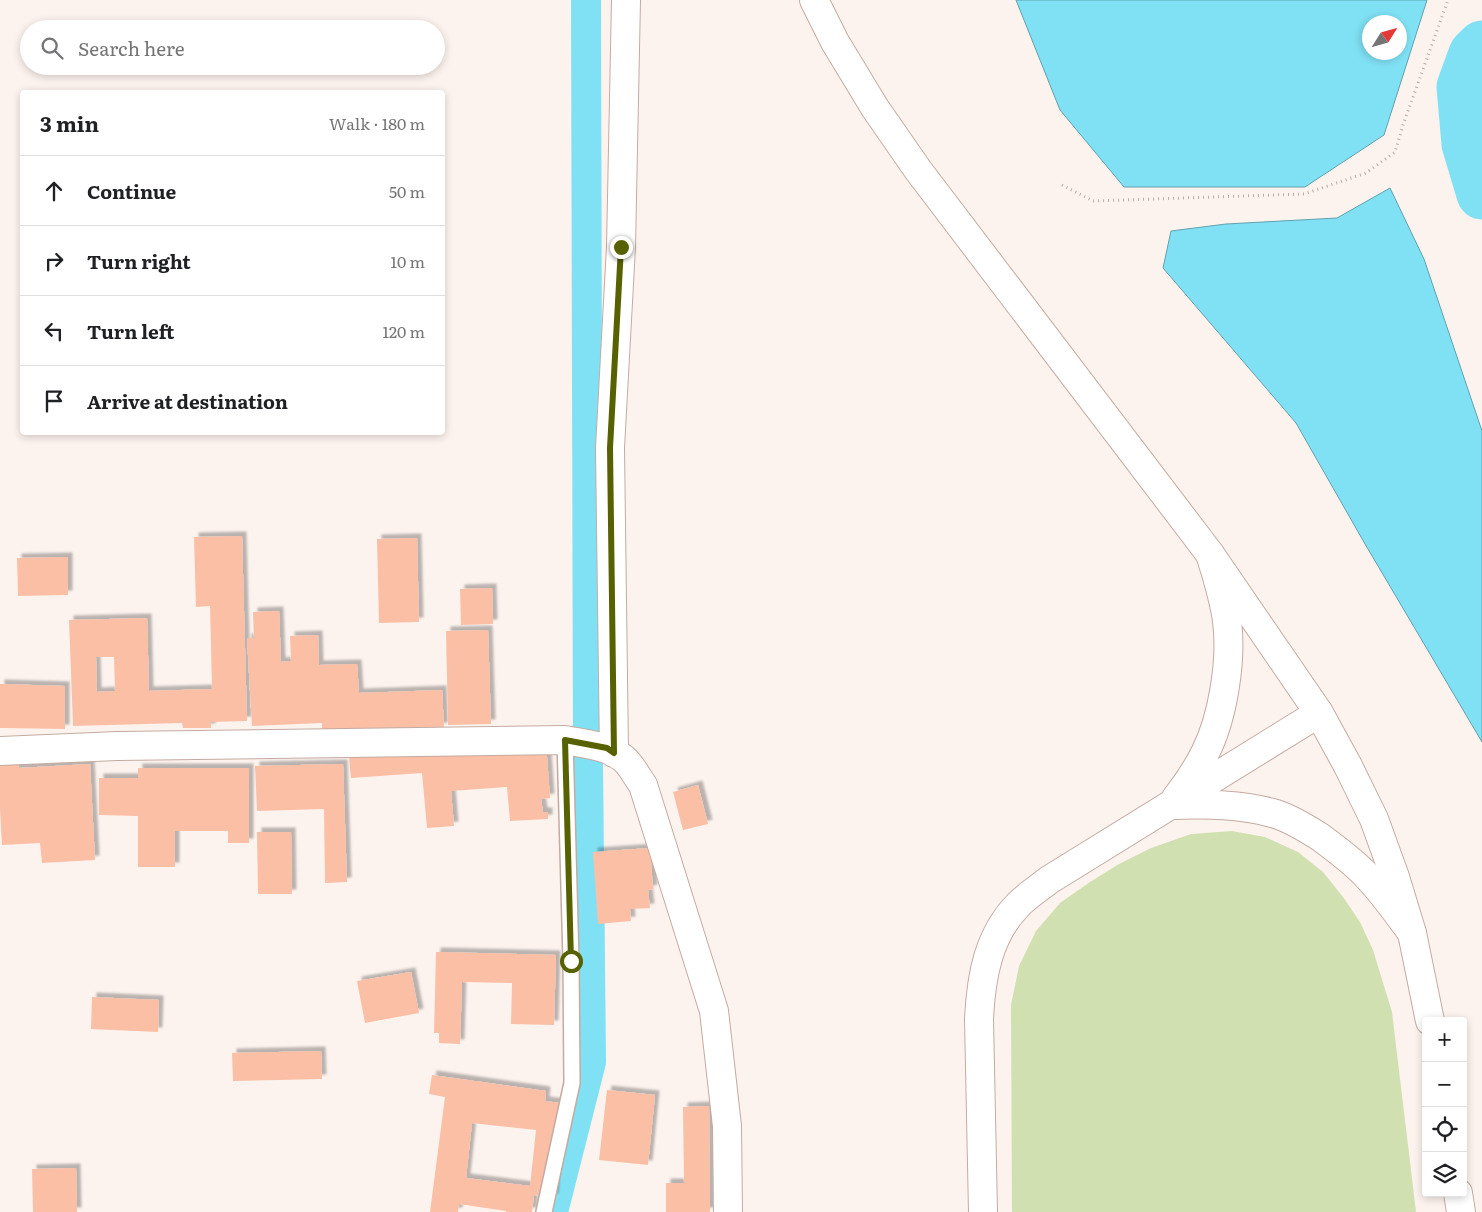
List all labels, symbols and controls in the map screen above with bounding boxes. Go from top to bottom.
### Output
north arrow [1362,15,1407,60]
search box [20,20,445,75]
icon: search [38,34,66,62]
text: Search here [78,34,185,62]
text: 3 min [40,107,99,138]
text: Walk · 180 m [329,111,425,135]
icon: ahead [40,177,68,205]
text: Continue [87,177,176,205]
text: 50 m [389,179,425,203]
route end [610,236,633,259]
icon: right [40,247,68,275]
text: Turn right [87,247,191,275]
text: 10 m [391,249,425,273]
icon: left [40,317,68,345]
text: Turn left [87,317,174,345]
text: 120 m [382,319,425,343]
icon: arrive [40,387,68,415]
text: Arrive at destination [87,387,288,415]
route start [560,950,583,973]
map controls [1422,1017,1467,1197]
button: + [1422,1017,1467,1062]
button: − [1422,1062,1467,1107]
button: locate [1422,1107,1467,1152]
button: layers [1422,1152,1467,1197]

